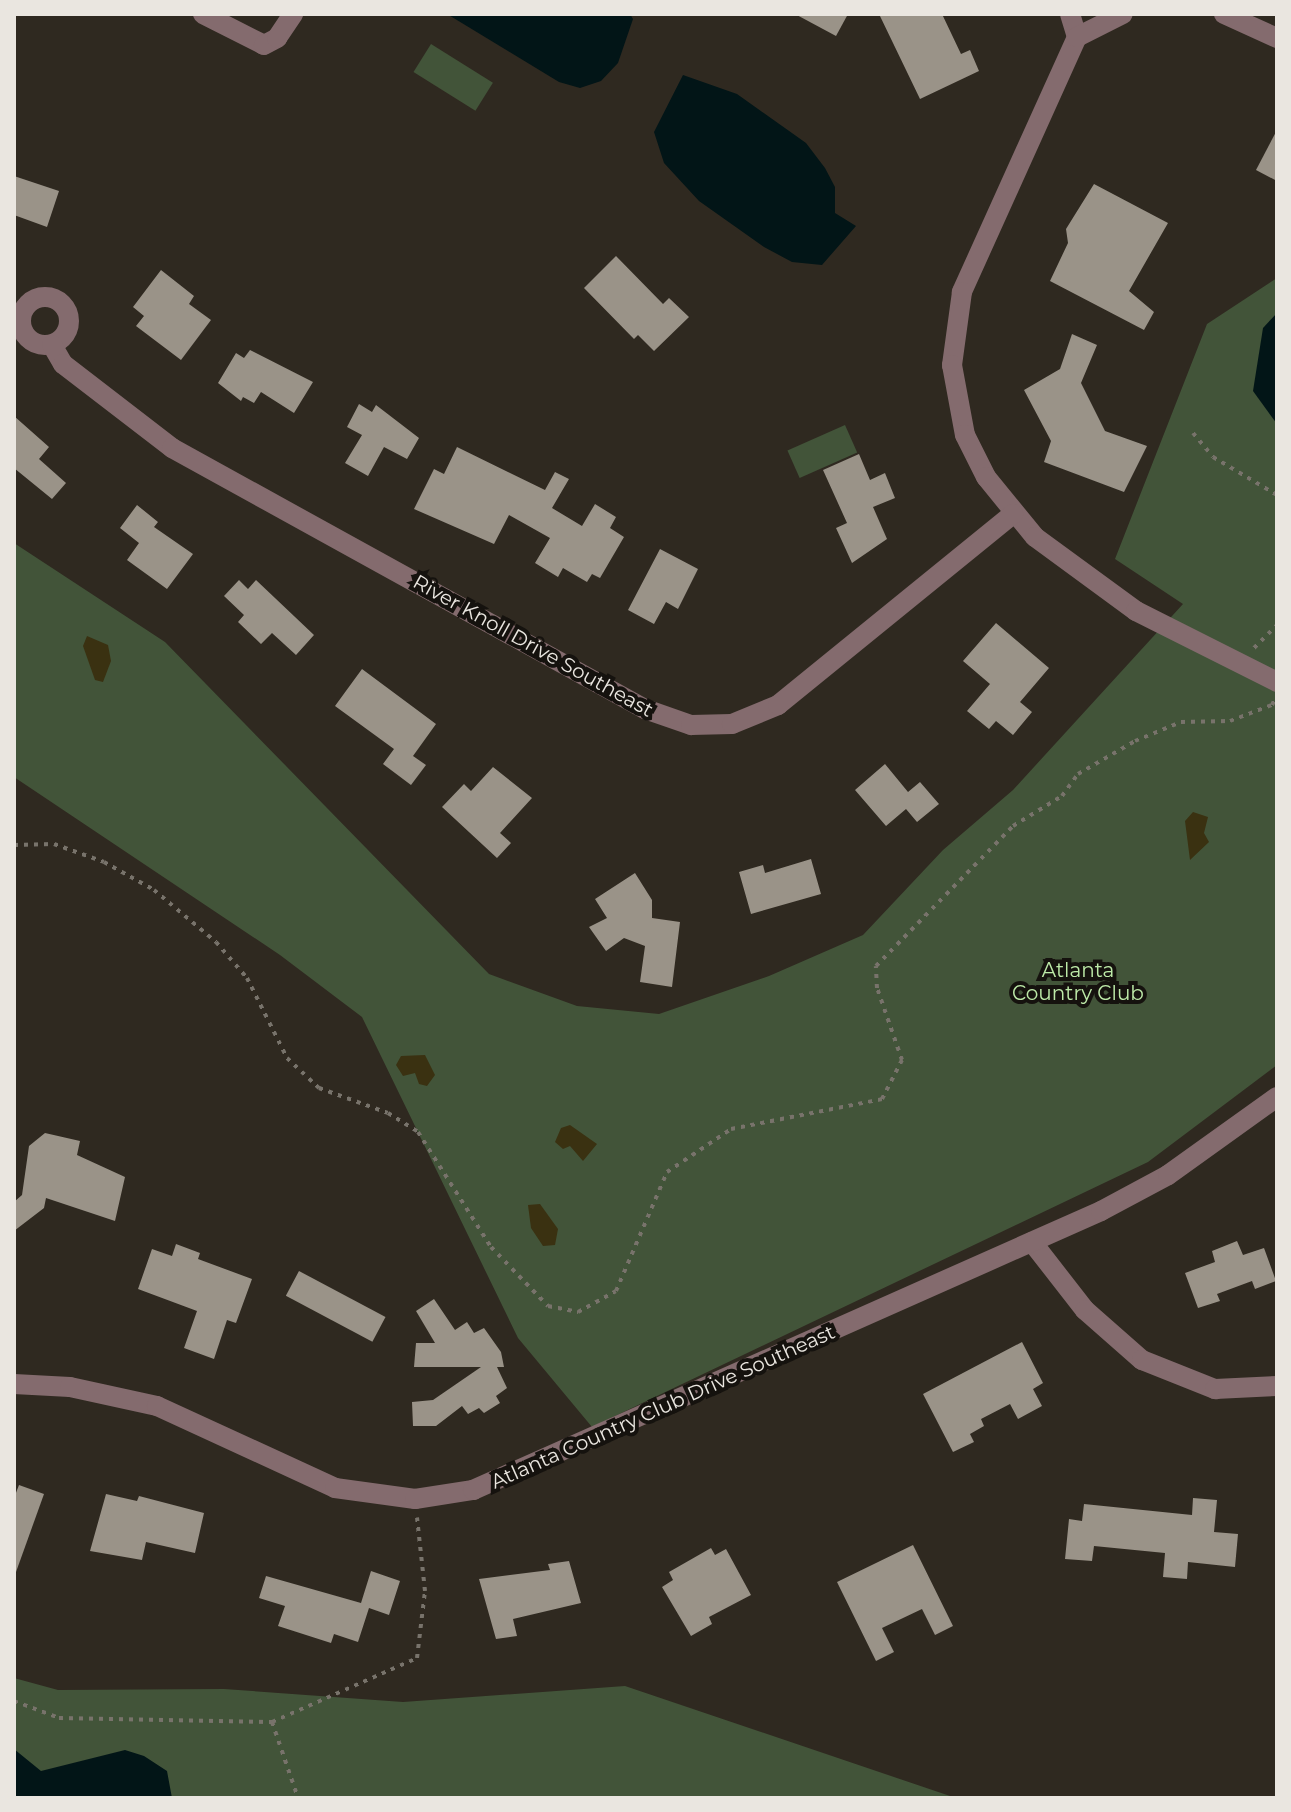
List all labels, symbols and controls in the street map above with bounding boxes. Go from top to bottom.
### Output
street label: River Knoll Drive Southeast [409,570,657,722]
park label: Atlanta Country Club [1012,958,1144,1005]
street label: Atlanta Country Club Drive Southeast [487,1320,839,1494]

